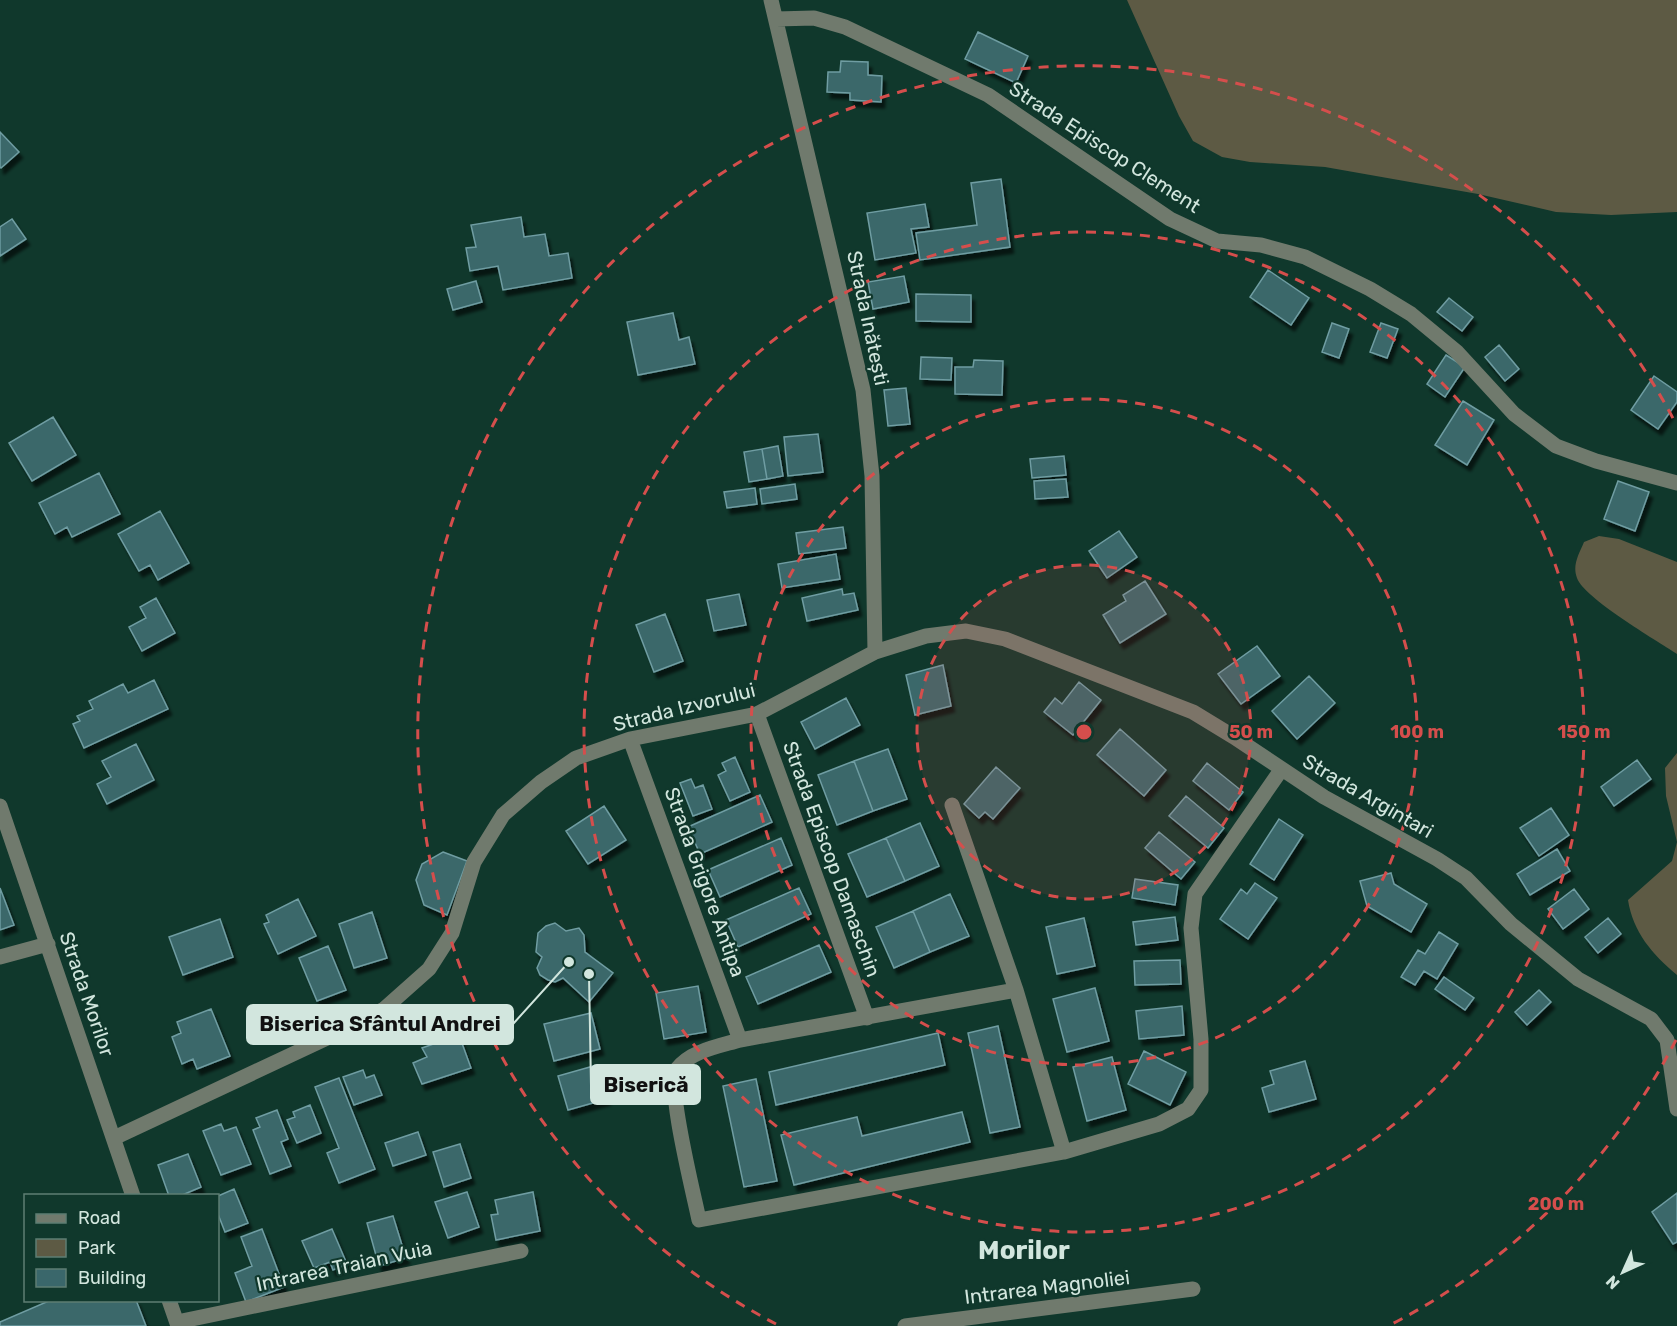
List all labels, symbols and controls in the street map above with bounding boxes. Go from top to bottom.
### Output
street label: Strada Episcop Clement [1005,76,1205,218]
street label: Strada Inătești [842,249,894,387]
street label: Strada Izvorului [610,678,758,736]
text: 50 m [1229,721,1273,743]
text: 100 m [1390,721,1444,743]
text: 150 m [1557,721,1611,743]
centre of rings [1074,722,1094,742]
street label: Strada Episcop Damaschin [778,738,886,980]
street label: Strada Argintari [1298,749,1438,843]
street label: Strada Grigore Antipa [660,784,750,980]
street label: Strada Morilor [54,928,120,1060]
callout: Biserica Sfântul Andrei [247,1005,513,1044]
text: Biserica Sfântul Andrei [259,1011,501,1036]
callout: Biserică [591,1065,700,1104]
text: Biserică [603,1072,689,1097]
text: 200 m [1528,1193,1584,1215]
legend [24,1194,219,1302]
text: Road [78,1207,121,1229]
district label: Morilor [978,1235,1070,1266]
street label: Intrarea Traian Vuia [254,1236,434,1296]
text: Park [78,1237,116,1259]
north arrow [1593,1242,1653,1302]
street label: Intrarea Magnoliei [963,1265,1131,1309]
text: Building [78,1267,146,1289]
text: N [1602,1271,1624,1293]

